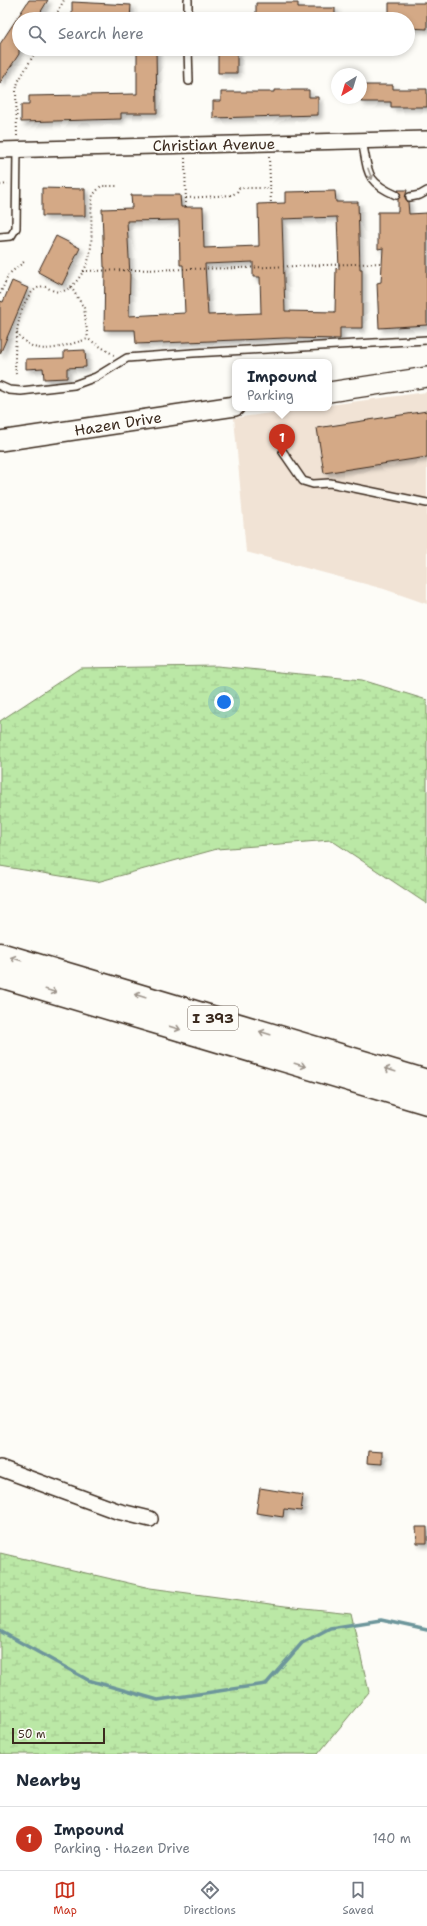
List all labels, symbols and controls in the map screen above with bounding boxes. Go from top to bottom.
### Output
search box [12,12,415,56]
icon: search [26,23,48,45]
text: Search here [58,24,144,44]
north arrow [331,68,367,104]
street label: Christian Avenue [153,134,275,156]
one-way arrow [367,168,374,181]
popup [232,359,332,411]
text: Impound [247,367,317,387]
text: Parking [247,387,294,404]
street label: Hazen Drive [73,407,163,441]
pin: 1 [269,424,295,457]
your location [214,692,234,712]
one-way arrow [10,955,23,962]
one-way arrow [44,988,57,995]
one-way arrow [134,992,147,999]
road number: I 393 [188,1006,238,1030]
one-way arrow [169,1025,182,1032]
one-way arrow [259,1029,272,1036]
one-way arrow [293,1062,306,1069]
one-way arrow [383,1066,396,1073]
scale bar [12,1726,105,1745]
text: 50 m [18,1727,46,1742]
text: Nearby [16,1769,81,1791]
text: Impound [54,1820,124,1840]
text: 1 [26,1830,32,1847]
text: 140 m [372,1830,411,1847]
text: Parking · Hazen Drive [54,1840,190,1857]
tab: Map [53,1879,77,1918]
tab: Directions [183,1879,236,1918]
tab: Saved [342,1879,374,1918]

